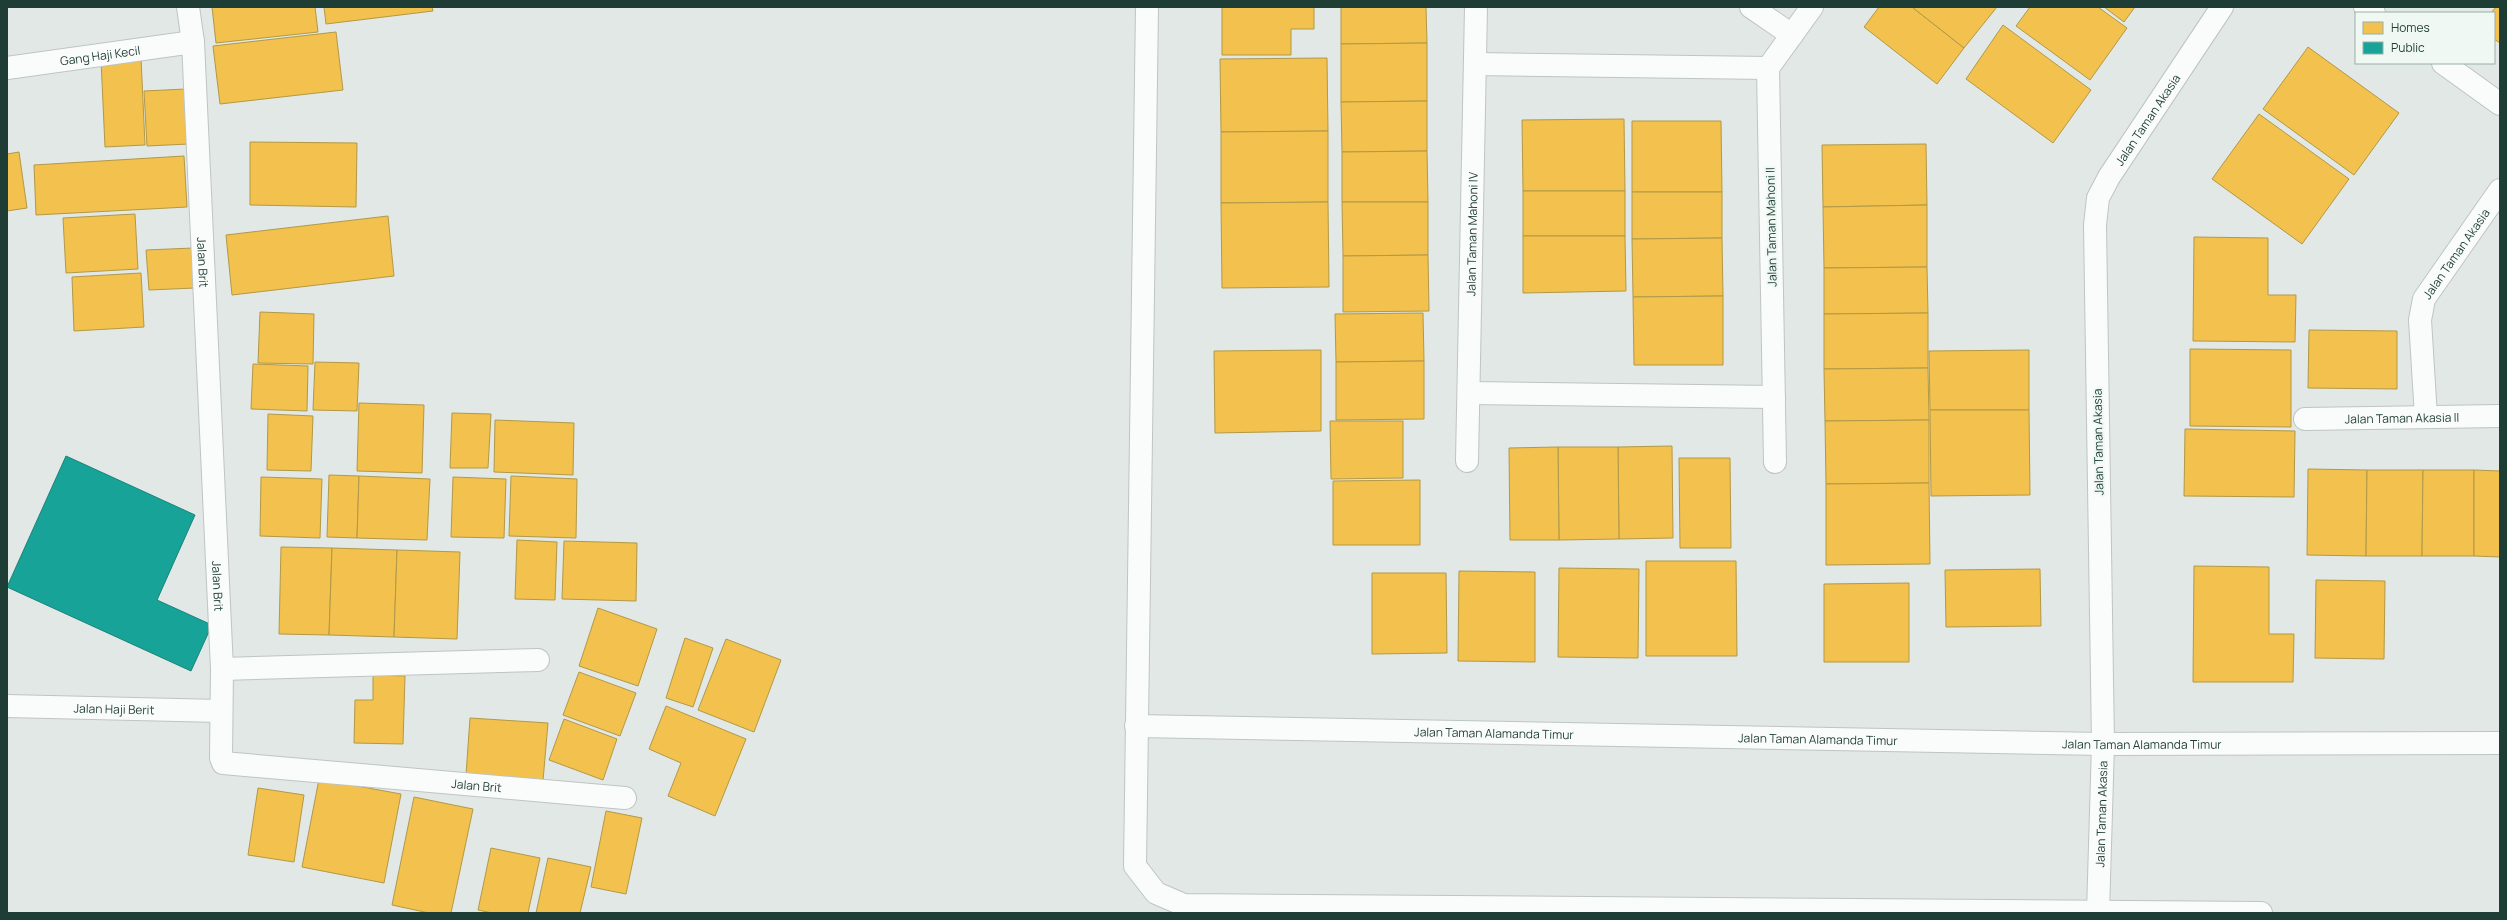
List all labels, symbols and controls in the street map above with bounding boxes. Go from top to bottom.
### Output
legend [2355,12,2495,64]
text: Homes [2391,19,2430,36]
text: Public [2391,39,2425,56]
street label: Gang Haji Kecil [59,41,141,69]
street label: Jalan Taman Akasia [2111,70,2184,169]
street label: Jalan Taman Mahoni II [1761,167,1781,287]
street label: Jalan Taman Mahoni IV [1462,171,1481,296]
street label: Jalan Taman Akasia [2418,205,2493,302]
street label: Jalan Brit [194,237,213,288]
street label: Jalan Taman Akasia [2089,389,2107,495]
street label: Jalan Taman Akasia II [2344,408,2459,427]
street label: Jalan Brit [209,560,228,612]
street label: Jalan Haji Berit [73,699,155,718]
street label: Jalan Taman Alamanda Timur [1414,723,1575,743]
street label: Jalan Taman Alamanda Timur [1738,729,1898,749]
street label: Jalan Taman Alamanda Timur [2062,735,2222,753]
street label: Jalan Taman Akasia [2091,760,2111,868]
street label: Jalan Brit [451,774,503,796]

